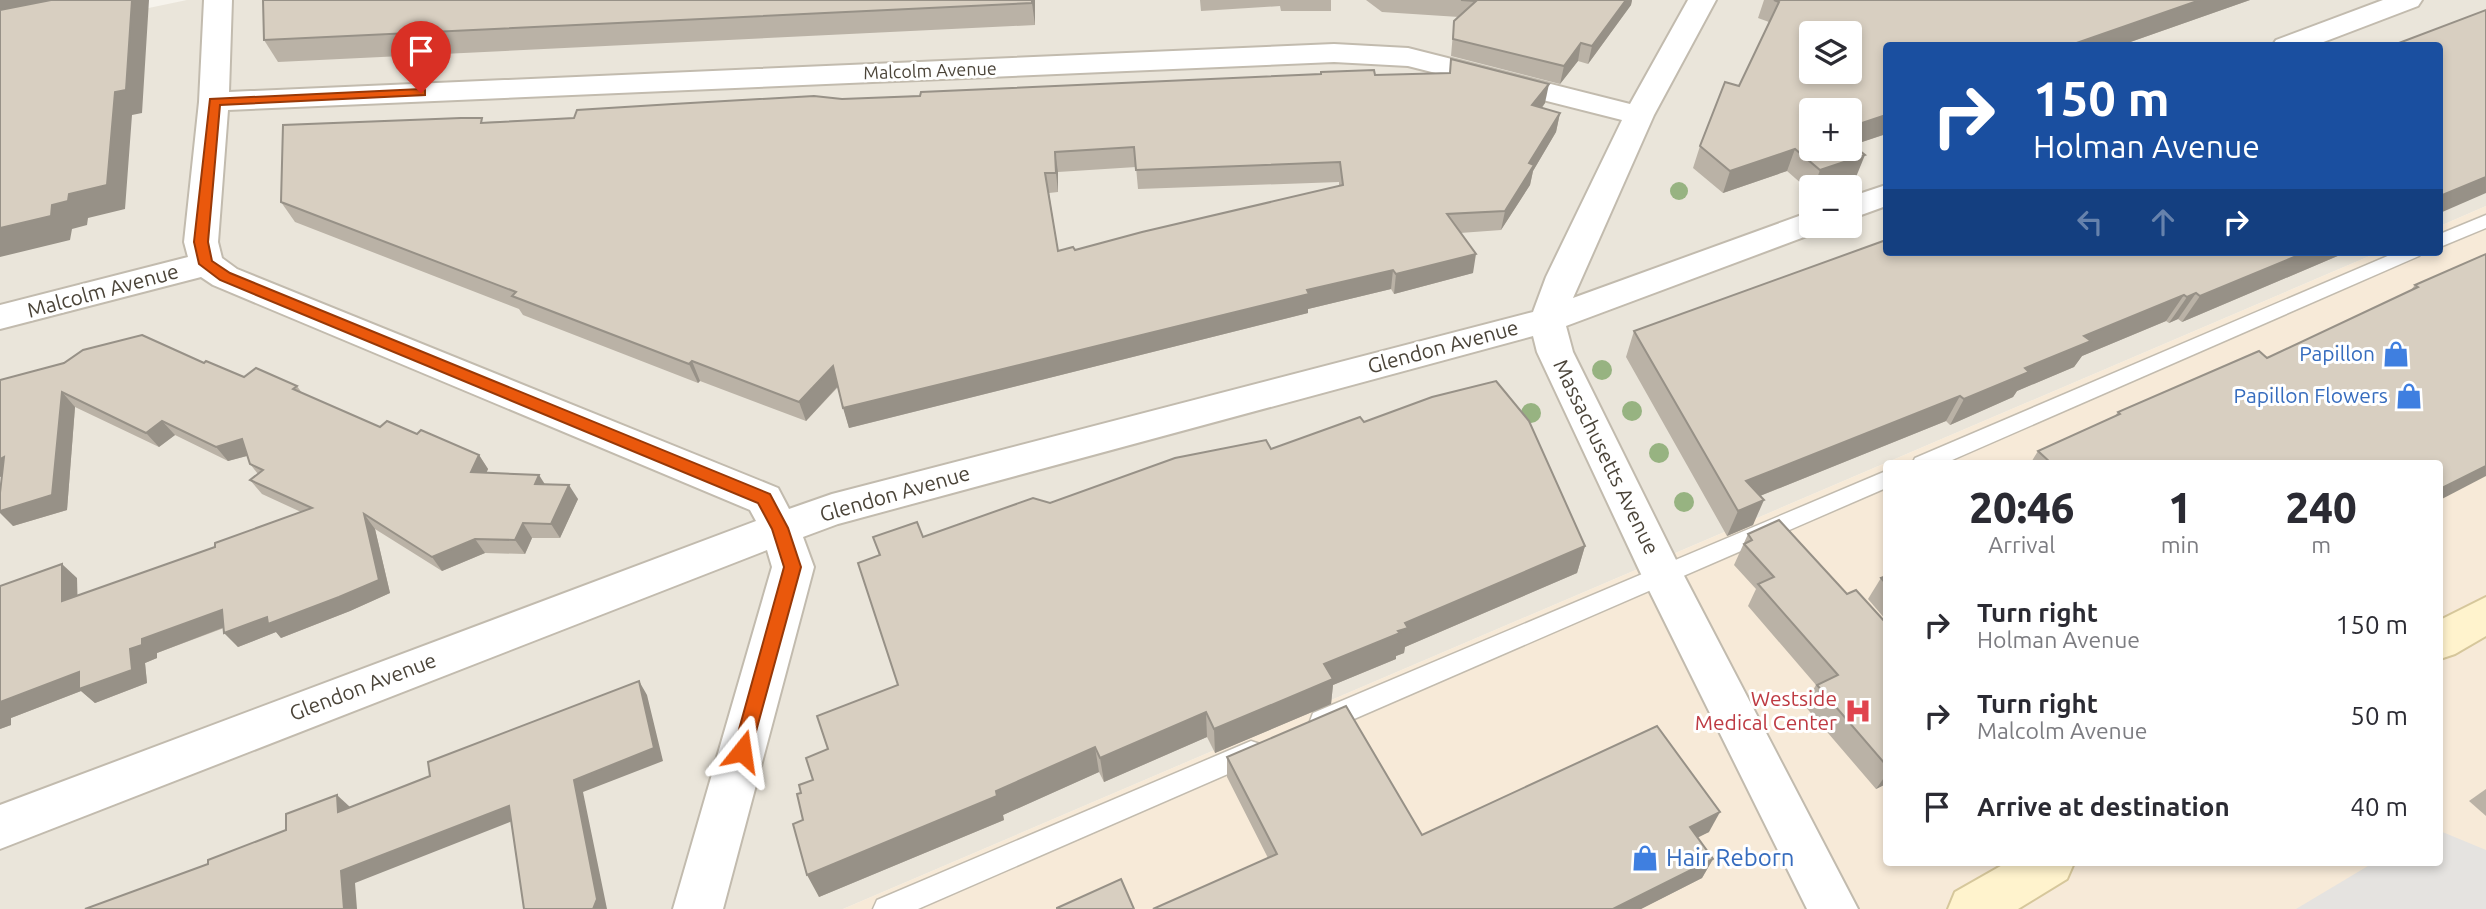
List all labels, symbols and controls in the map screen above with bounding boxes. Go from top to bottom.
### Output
pin [391,21,451,93]
map controls [1799,21,1862,238]
button: layers [1799,21,1862,84]
icon: arrive [402,32,440,70]
street label: Malcolm Avenue [863,58,997,82]
icon: right [1918,70,2009,161]
text: 150 m [2033,70,2170,125]
button: + [1799,98,1862,161]
text: Holman Avenue [2033,128,2260,164]
button: − [1799,175,1862,238]
icon: left [2071,203,2109,241]
icon: ahead [2144,203,2182,241]
icon: right [2217,203,2255,241]
street label: Malcolm Avenue [24,258,181,322]
street label: Glendon Avenue [1365,314,1521,378]
shop icon: Papillon [2381,339,2411,369]
place label: Papillon [2299,341,2375,365]
street label: Massachusetts Avenue [1549,355,1665,558]
shop icon: Papillon Flowers [2394,381,2424,411]
place label: Papillon Flowers [2234,383,2388,407]
street label: Glendon Avenue [817,460,973,526]
text: 20:46 [1969,484,2074,531]
text: 1 [2168,484,2192,531]
text: 240 [2286,484,2357,531]
text: Arrival [1988,532,2055,557]
text: min [2161,532,2199,557]
text: m [2311,532,2331,557]
text: Turn right [1977,598,2098,627]
icon: right [1918,606,1956,644]
text: 150 m [2336,610,2408,639]
text: Holman Avenue [1977,627,2140,652]
street label: Glendon Avenue [286,647,439,725]
place label: Westside Medical Center [1695,686,1837,734]
text: Turn right [1977,689,2098,718]
hospital icon: Westside Medical Center [1843,696,1873,726]
icon: right [1918,697,1956,735]
text: 50 m [2350,701,2408,730]
position arrow [705,714,779,788]
text: Malcolm Avenue [1977,718,2148,743]
icon: arrive [1918,788,1956,826]
text: Arrive at destination [1977,792,2230,821]
text: 40 m [2350,792,2408,821]
shop icon: Hair Reborn [1630,843,1660,873]
place label: Hair Reborn [1666,844,1795,871]

